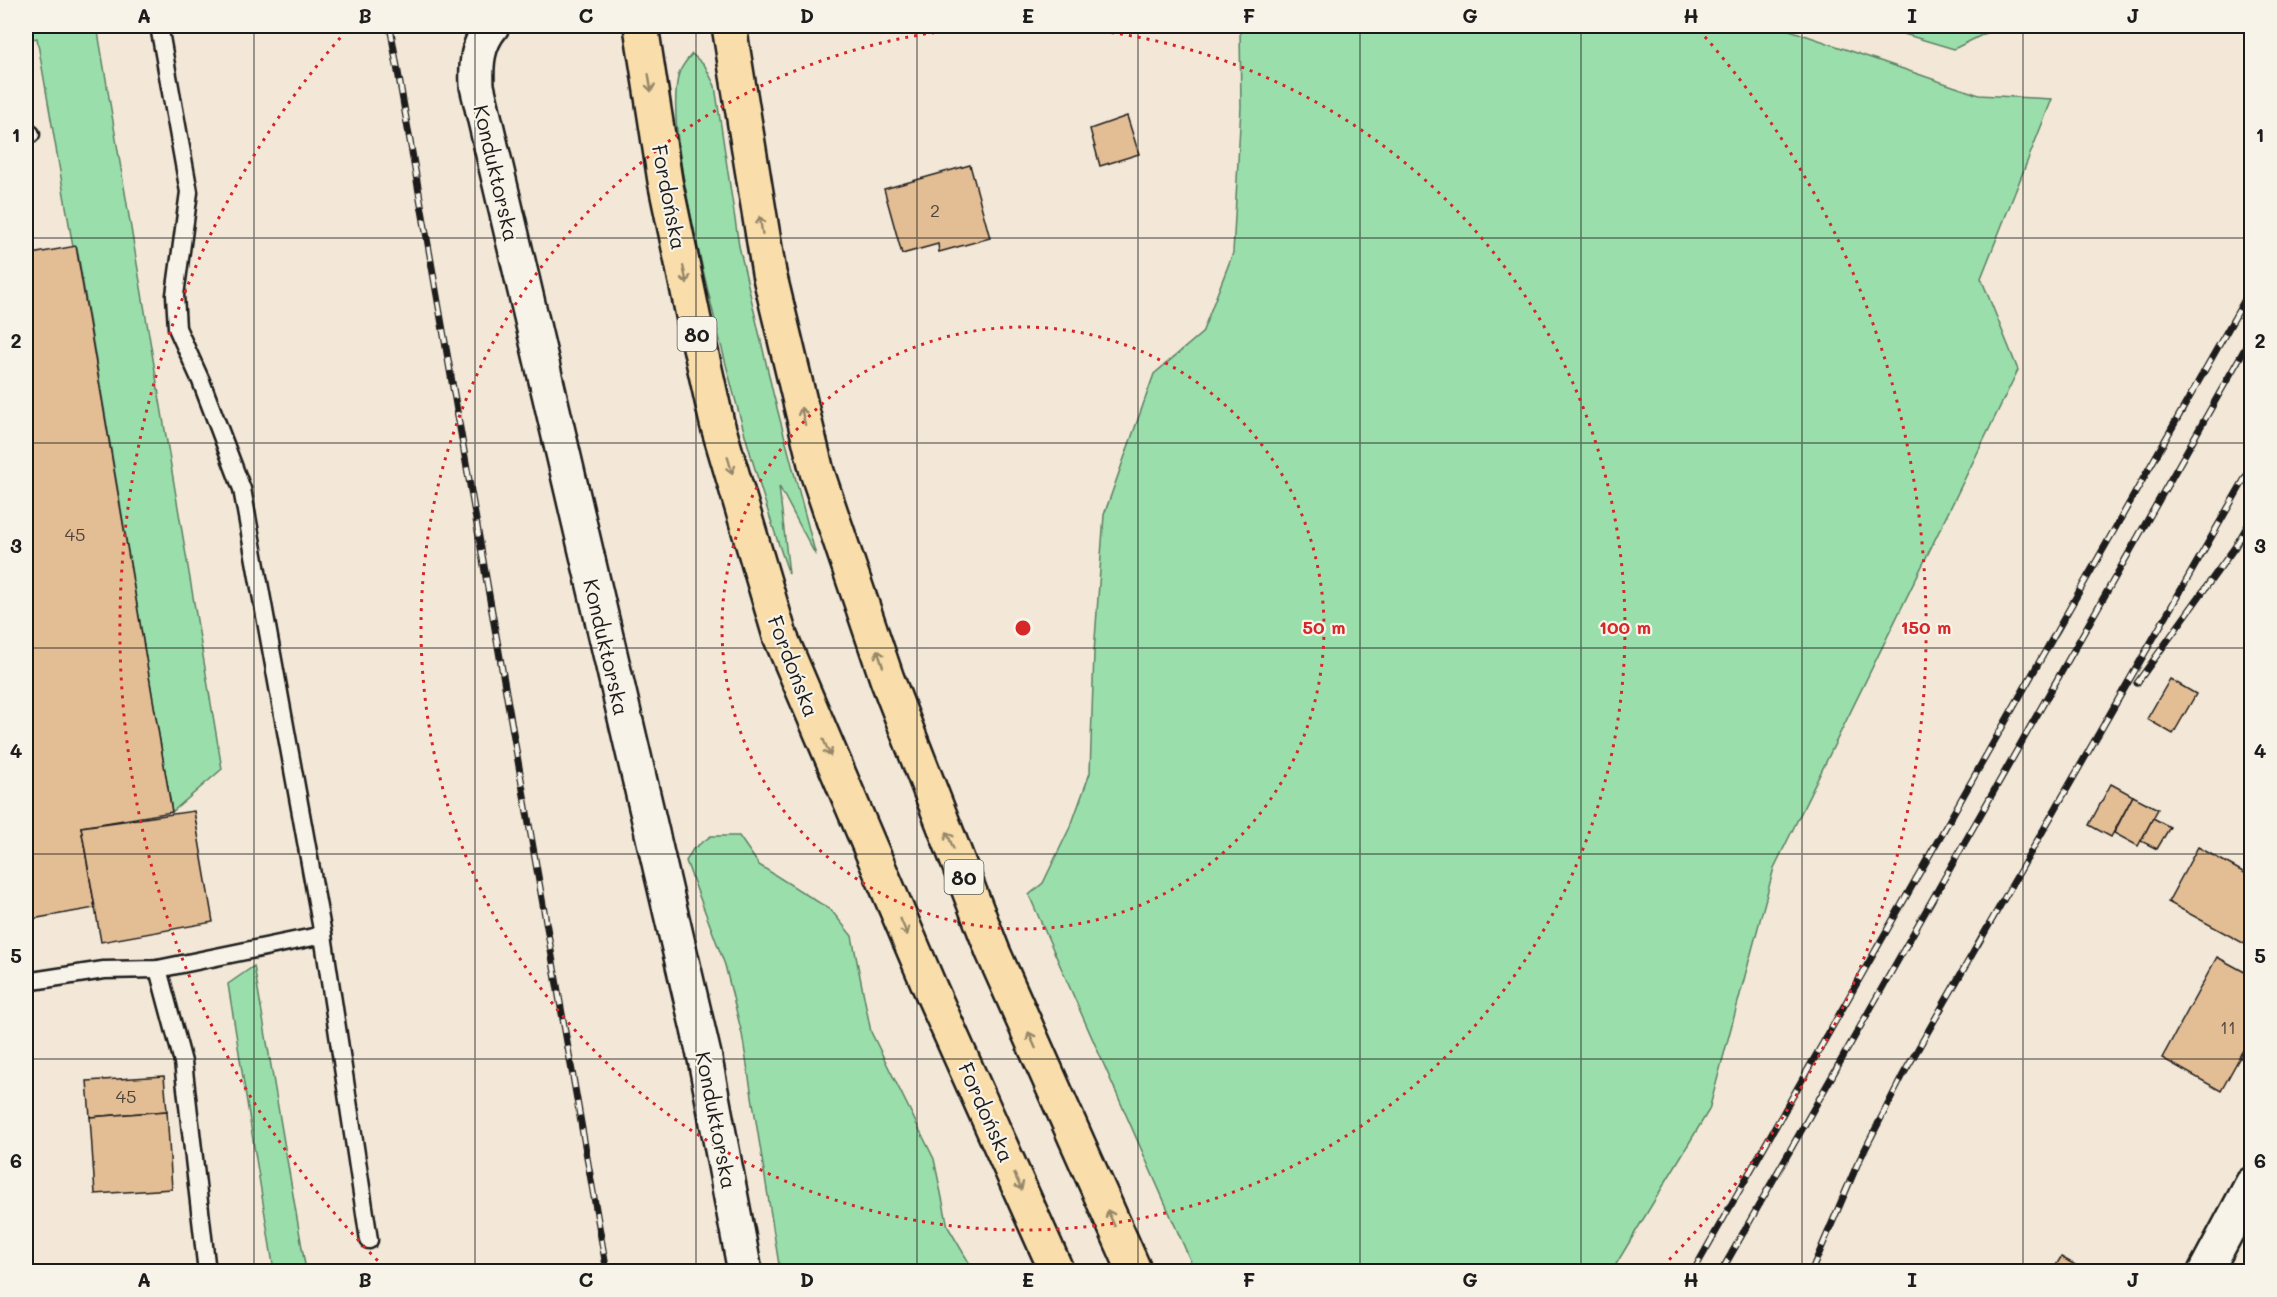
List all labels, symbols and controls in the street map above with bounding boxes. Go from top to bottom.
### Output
text: A [137,2,151,28]
text: B [358,2,372,28]
text: C [579,2,594,28]
text: D [800,2,814,28]
text: E [1022,2,1034,28]
text: F [1243,2,1256,28]
text: G [1462,2,1478,28]
text: H [1683,2,1699,28]
text: I [1907,2,1917,28]
text: J [2126,2,2140,28]
one-way arrow [645,73,656,93]
street label: Konduktorska [468,102,526,244]
text: 1 [12,121,20,147]
text: 1 [2256,121,2264,147]
street label: Fordońska [647,142,693,252]
house number: 2 [930,198,940,222]
one-way arrow [755,216,766,236]
one-way arrow [679,265,691,284]
road number: 80 [678,317,716,351]
text: 2 [10,327,22,353]
text: 2 [2254,327,2266,353]
one-way arrow [797,406,809,425]
one-way arrow [724,455,736,474]
house number: 45 [64,522,86,546]
text: 3 [10,532,22,558]
text: 3 [2254,532,2266,558]
street label: Konduktorska [578,576,636,718]
street label: Fordońska [762,611,826,721]
text: 50 m [1303,615,1345,639]
text: 100 m [1599,615,1651,639]
text: 150 m [1901,615,1951,639]
centre of rings [1013,618,1033,638]
one-way arrow [873,649,884,668]
text: 4 [10,737,23,763]
text: 4 [2254,737,2267,763]
one-way arrow [822,738,833,757]
one-way arrow [943,832,954,850]
road number: 80 [944,860,984,894]
one-way arrow [899,918,910,936]
text: 5 [10,942,22,968]
text: 5 [2254,942,2266,968]
house number: 11 [2220,1015,2236,1039]
one-way arrow [1026,1031,1037,1049]
street label: Konduktorska [690,1049,744,1191]
street label: Fordońska [953,1058,1021,1166]
house number: 45 [115,1084,137,1108]
text: 6 [10,1147,22,1173]
text: 6 [2254,1147,2266,1173]
one-way arrow [1014,1173,1025,1191]
one-way arrow [1105,1209,1116,1227]
text: A [137,1266,151,1292]
text: B [358,1266,372,1292]
text: C [579,1266,594,1292]
text: D [800,1266,814,1292]
text: E [1022,1266,1034,1292]
text: F [1243,1266,1256,1292]
text: G [1462,1266,1478,1292]
text: H [1683,1266,1699,1292]
text: I [1907,1266,1917,1292]
text: J [2126,1266,2140,1292]

